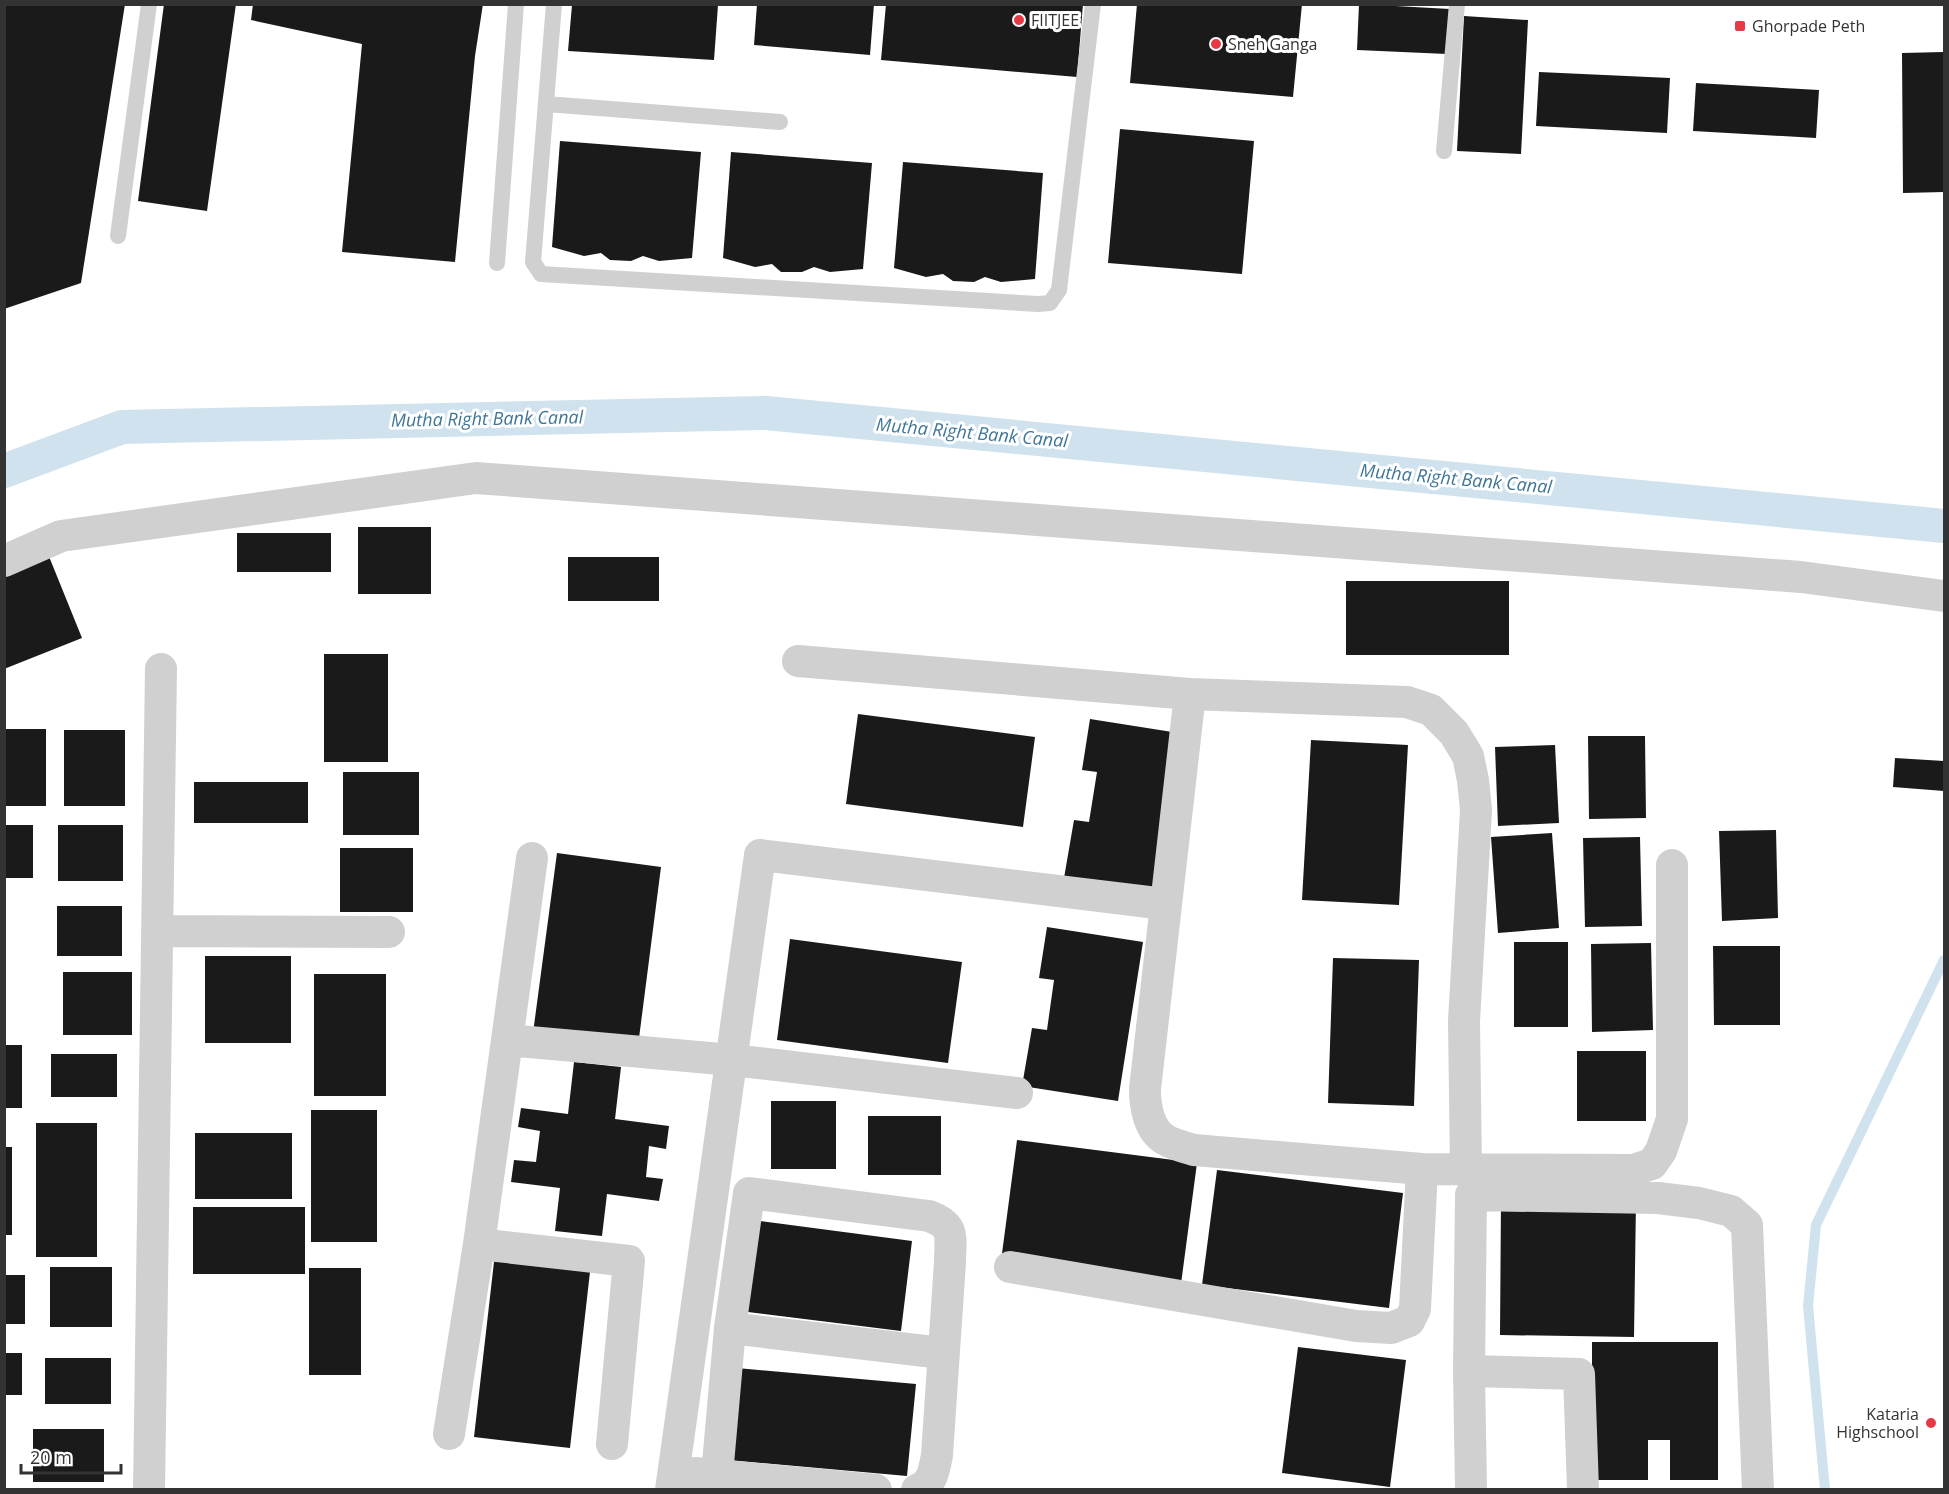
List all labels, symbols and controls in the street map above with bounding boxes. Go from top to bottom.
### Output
place label: FIITJEE [1031,9,1079,31]
marker: FIITJEE [1012,13,1026,27]
place label: Ghorpade Peth [1752,15,1865,37]
marker: Ghorpade Peth [1733,19,1747,33]
place label: Sneh Ganga [1228,33,1317,55]
marker: Sneh Ganga [1209,37,1223,51]
water label: Mutha Right Bank Canal [391,404,584,432]
water label: Mutha Right Bank Canal [875,412,1069,452]
water label: Mutha Right Bank Canal [1359,458,1553,498]
place label: Kataria Highschool [1836,1403,1919,1443]
marker: Kataria Highschool [1924,1416,1938,1430]
scale bar [21,1437,122,1475]
text: 20 m [30,1445,72,1469]

